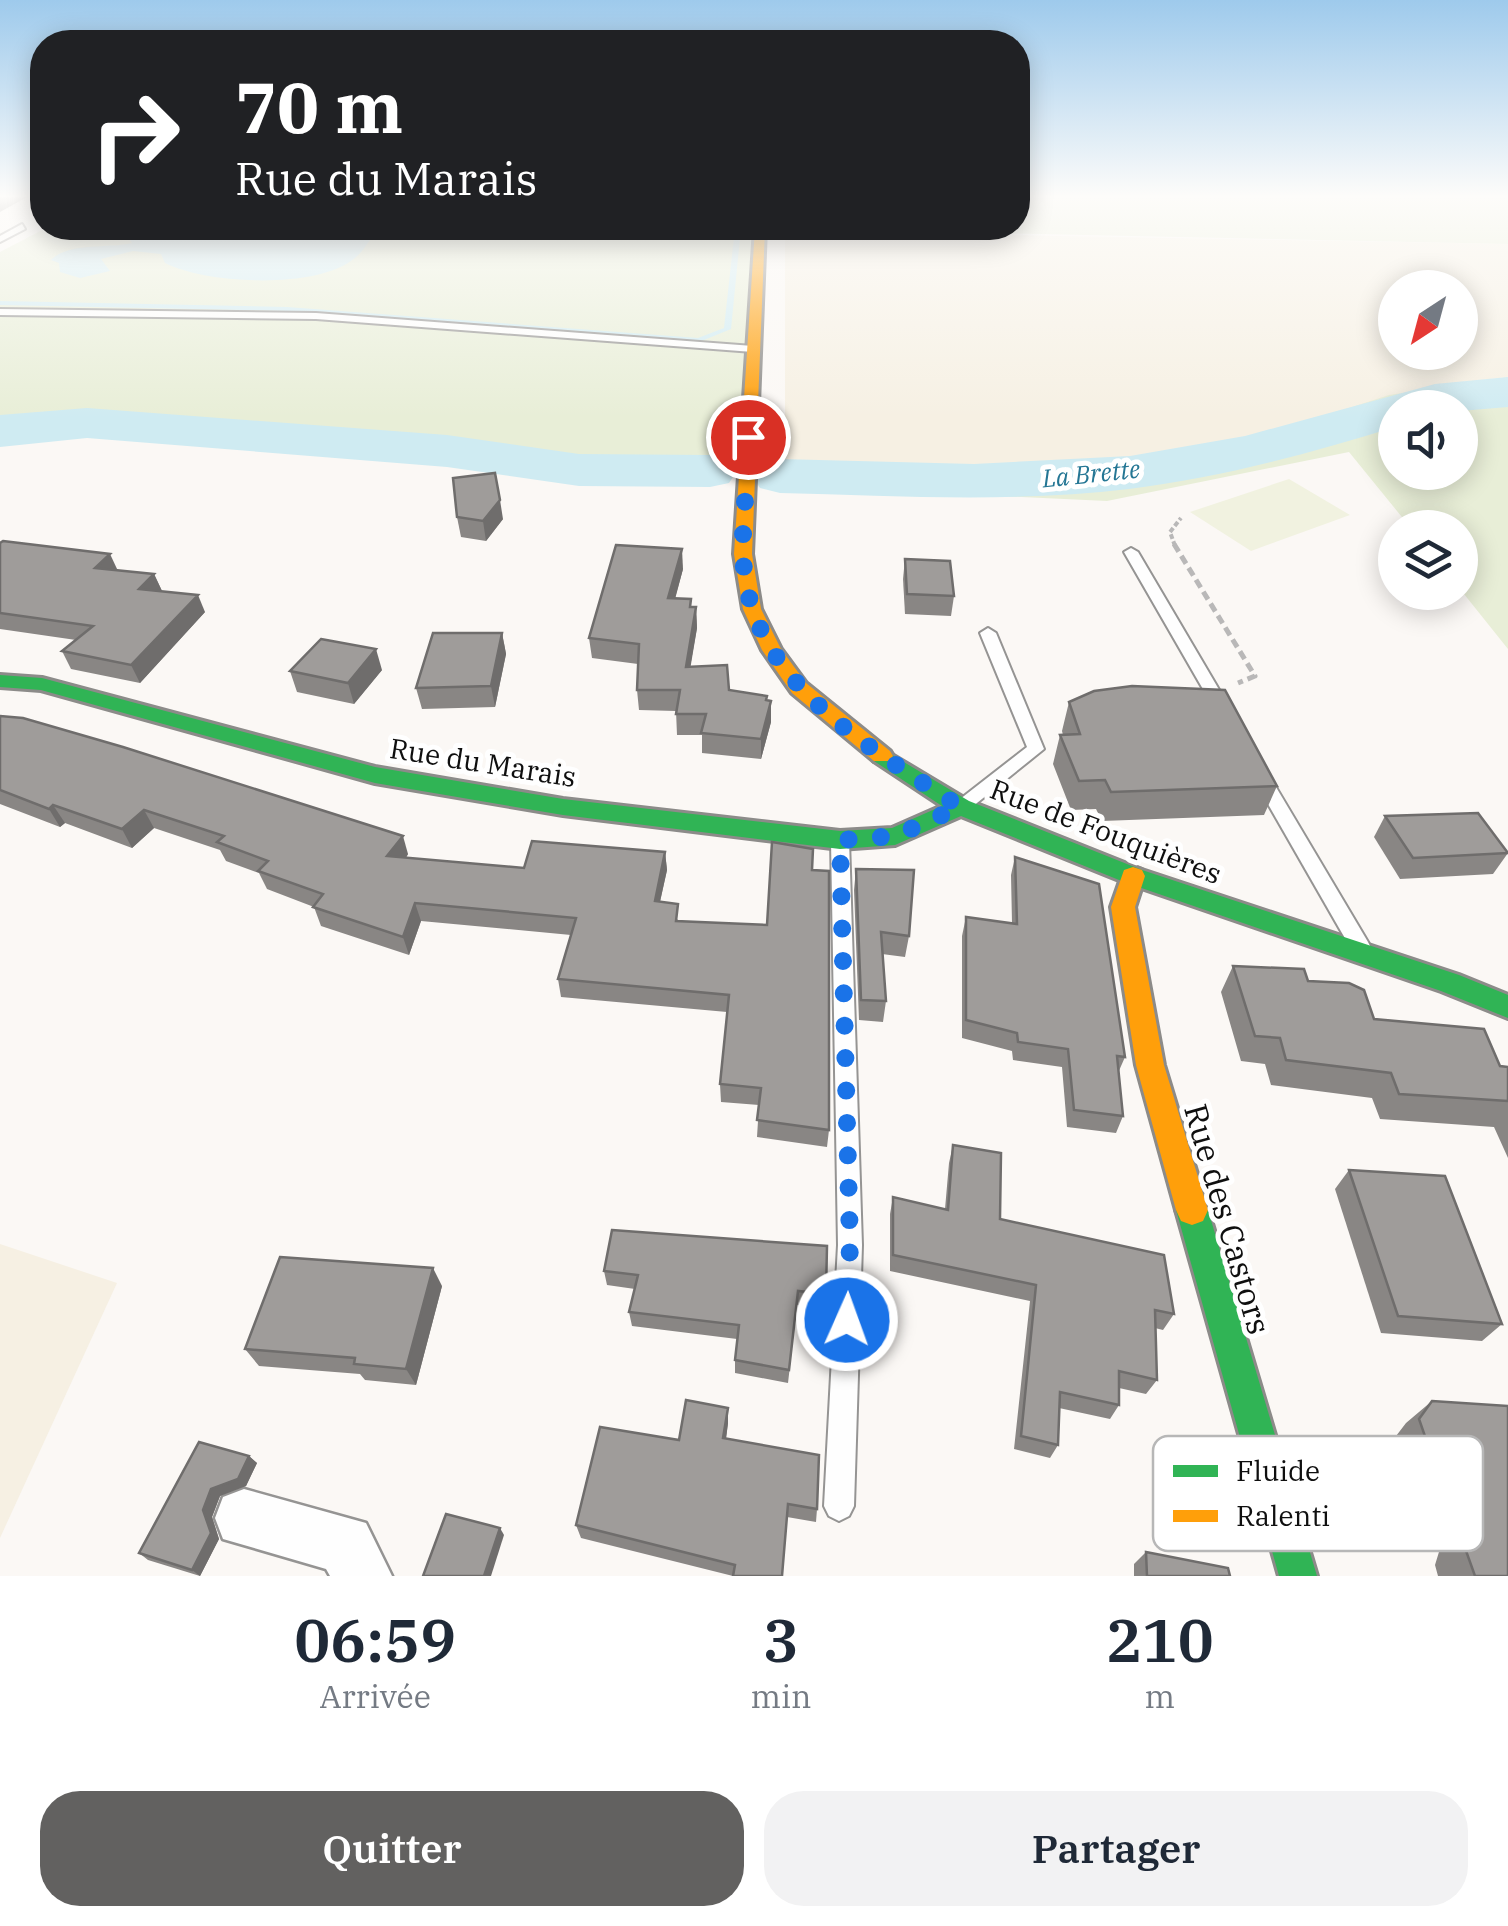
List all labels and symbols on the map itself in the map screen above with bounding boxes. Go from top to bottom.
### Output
north arrow [1378,270,1478,370]
pin [706,395,791,480]
water label: La Brette [1040,451,1141,495]
street label: Rue du Marais [387,729,579,795]
street label: Rue de Fouquières [985,770,1227,892]
street label: Rue des Castors [1175,1099,1281,1339]
position arrow [795,1268,899,1372]
legend [1153,1436,1483,1551]
text: Fluide [1236,1452,1320,1489]
text: Ralenti [1236,1497,1330,1534]

